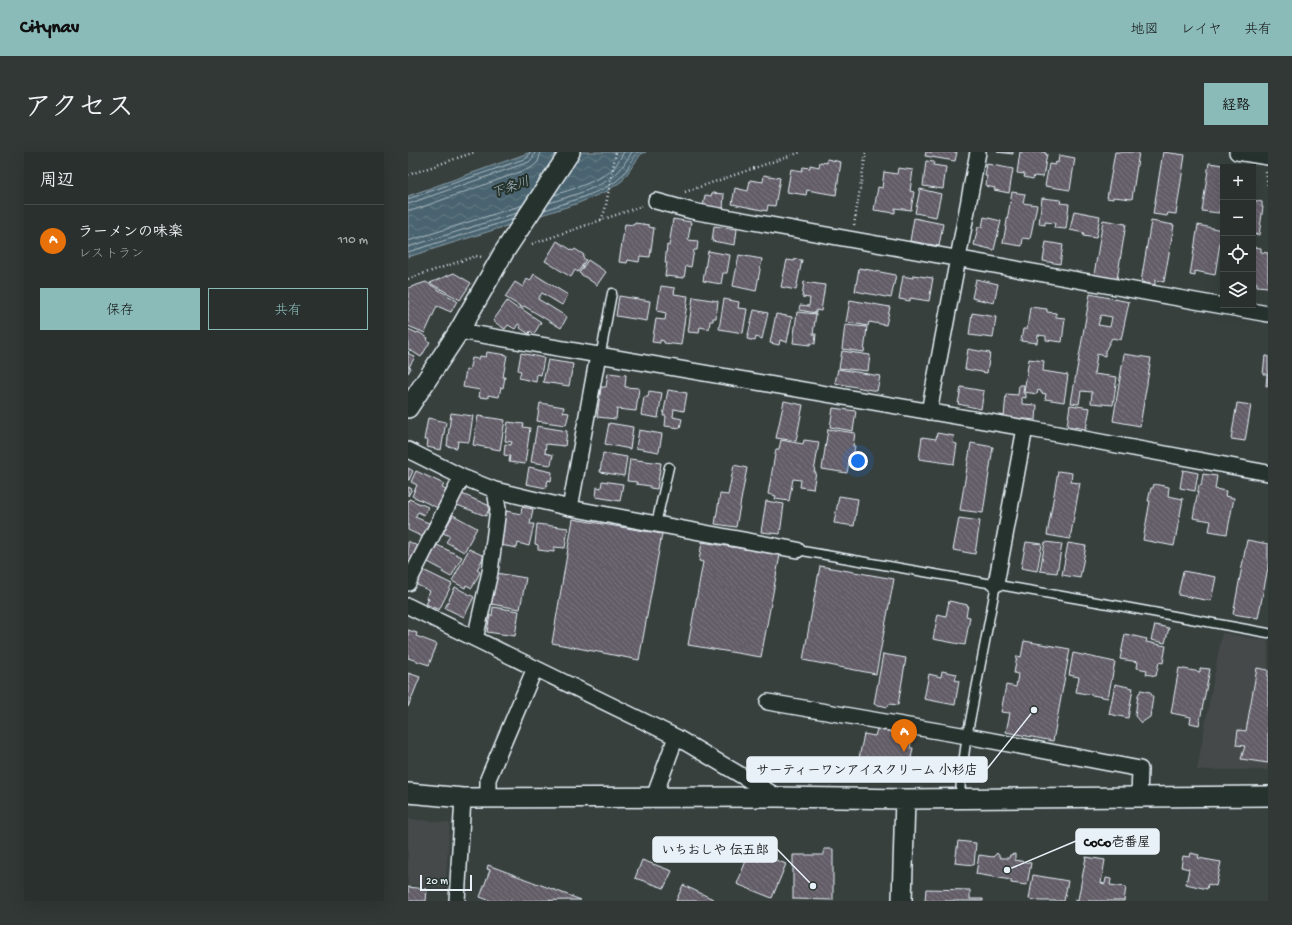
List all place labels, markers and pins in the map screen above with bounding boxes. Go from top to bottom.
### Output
pin: A [891,719,917,752]
callout: サーティーワンアイスクリーム 小杉店 [747,757,987,782]
callout: CoCo壱番屋 [1076,829,1159,854]
callout: いちおしや 伝五郎 [653,837,777,862]

